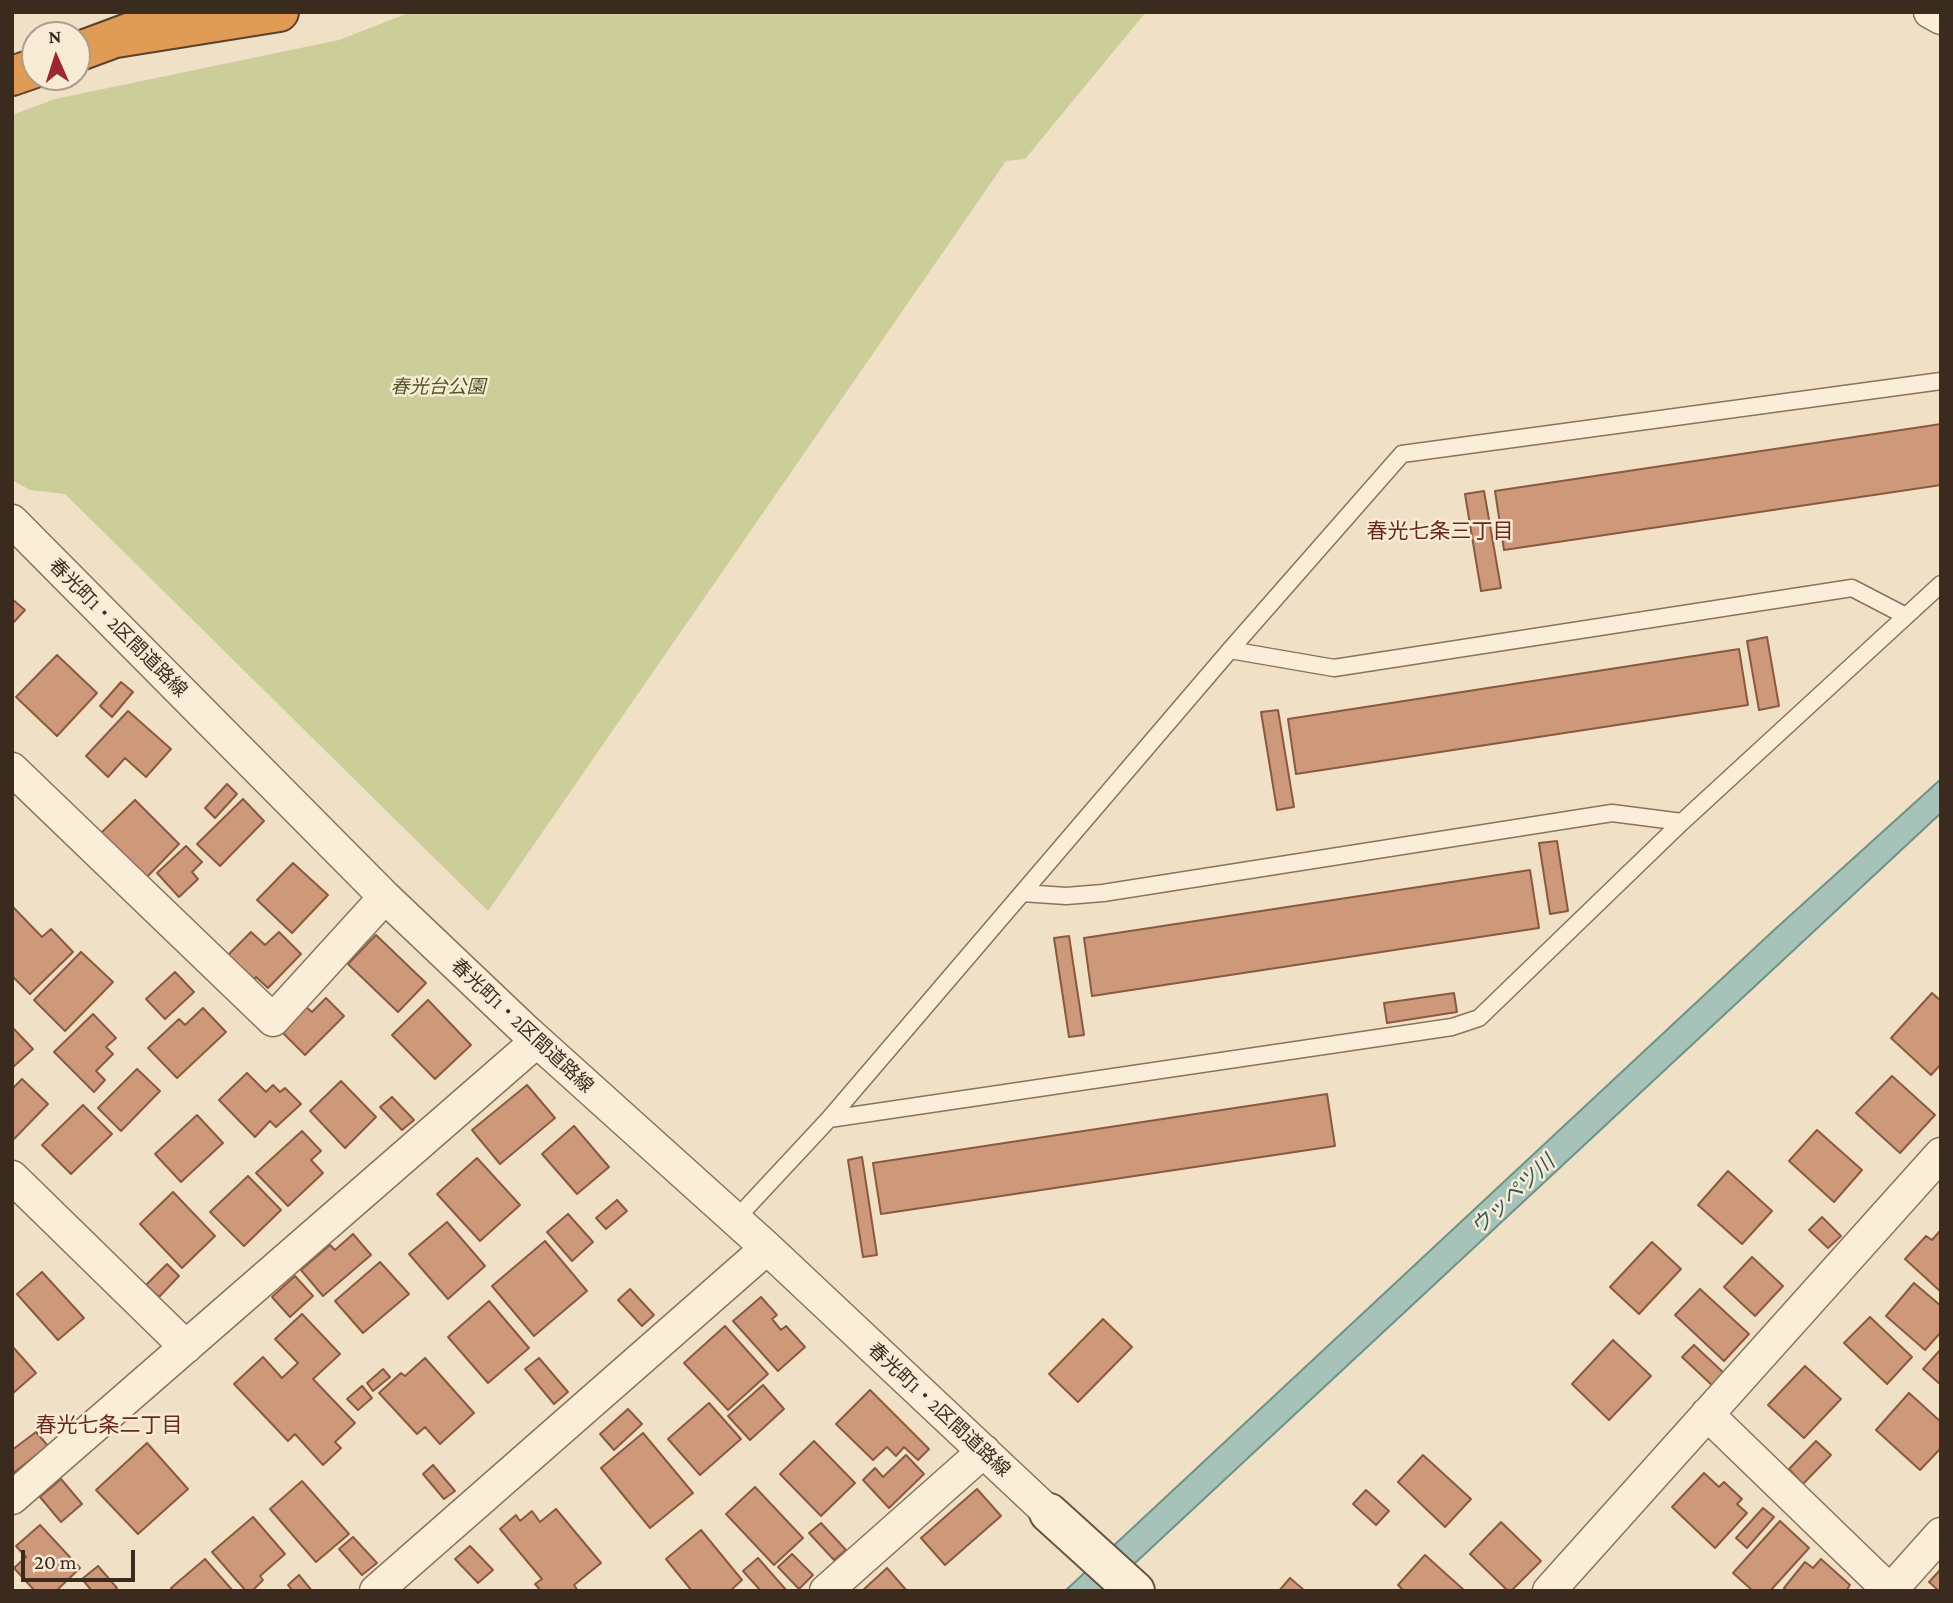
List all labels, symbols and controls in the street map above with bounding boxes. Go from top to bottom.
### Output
north arrow [21,21,91,91]
text: N [48,26,62,47]
park label: 春光台公園 [391,376,485,398]
district label: 春光七条三丁目 [1367,519,1513,545]
street label: 春光町1・2区間道路線 [44,554,192,702]
street label: 春光町1・2区間道路線 [446,954,598,1098]
water label: ウッペツ川 [1466,1150,1560,1240]
street label: 春光町1・2区間道路線 [863,1338,1015,1482]
district label: 春光七条二丁目 [36,1413,182,1439]
scale bar [24,1536,138,1580]
text: 20 m [34,1550,77,1574]

